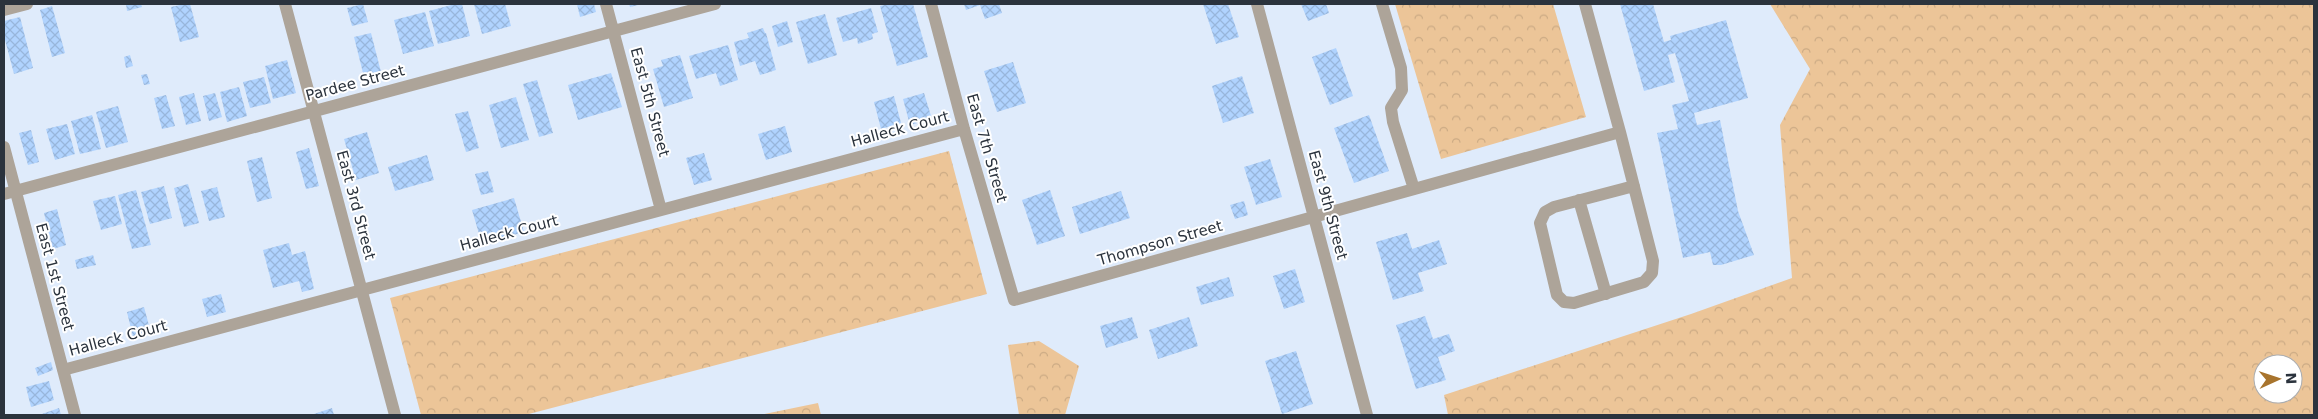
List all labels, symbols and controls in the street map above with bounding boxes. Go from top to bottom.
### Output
street label: East 5th Street [627,45,673,159]
street label: Pardee Street [304,61,407,105]
street label: East 7th Street [963,91,1011,205]
street label: Halleck Court [849,107,951,151]
street label: East 3rd Street [333,148,379,262]
street label: East 9th Street [1305,148,1351,262]
street label: Halleck Court [458,211,560,255]
street label: Thompson Street [1095,217,1225,270]
street label: East 1st Street [32,221,78,333]
street label: Halleck Court [67,316,169,360]
north arrow [2253,354,2303,404]
text: N [2283,372,2299,385]

